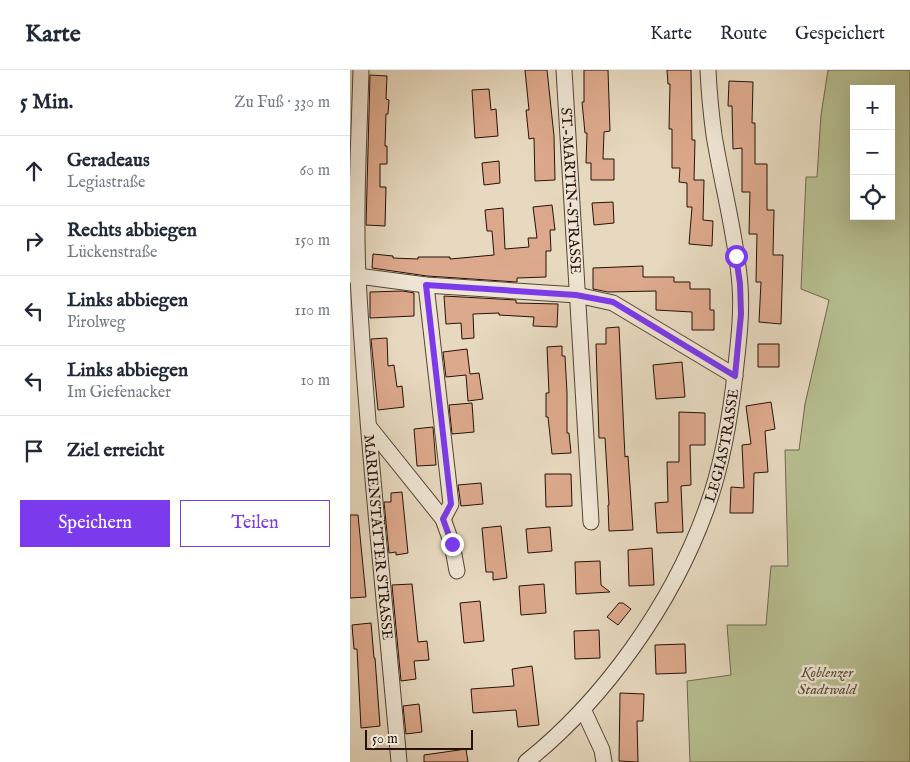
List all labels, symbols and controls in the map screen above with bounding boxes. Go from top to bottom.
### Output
text: Karte [25,19,81,50]
text: Karte [650,23,692,46]
text: Route [720,23,767,46]
text: Gespeichert [795,23,885,46]
map controls [850,85,895,220]
button: + [850,85,895,130]
text: 5 Min. [20,89,73,116]
text: Zu Fuß · 330 m [234,93,330,113]
street label: ST.-MARTIN-STRASSE [556,107,585,275]
button: − [850,130,895,175]
text: Geradeaus [67,149,150,173]
icon: ahead [20,157,48,185]
text: 60 m [300,161,330,181]
text: Legiastraße [67,173,145,193]
button: locate [850,175,895,220]
text: Rechts abbiegen [67,219,197,243]
icon: right [20,227,48,255]
text: 150 m [295,231,330,251]
text: Lückenstraße [67,243,157,263]
route start [725,245,748,268]
text: Links abbiegen [67,289,188,313]
icon: left [20,297,48,325]
text: 110 m [294,301,330,321]
text: Pirolweg [67,313,126,333]
text: Links abbiegen [67,359,188,383]
icon: left [20,367,48,395]
text: 10 m [300,371,330,391]
text: Im Giefenacker [67,383,171,403]
street label: LEGIASTRASSE [700,388,743,505]
street label: MARIENSTÄTTER STRASSE [359,434,397,641]
icon: arrive [20,437,48,465]
text: Ziel erreicht [67,439,165,463]
button: Speichern [20,500,170,547]
button: Teilen [180,500,330,547]
route end [441,533,464,556]
park label: Koblenzer Stadtwald [798,663,857,699]
scale bar [365,727,472,750]
text: 50 m [372,730,398,748]

